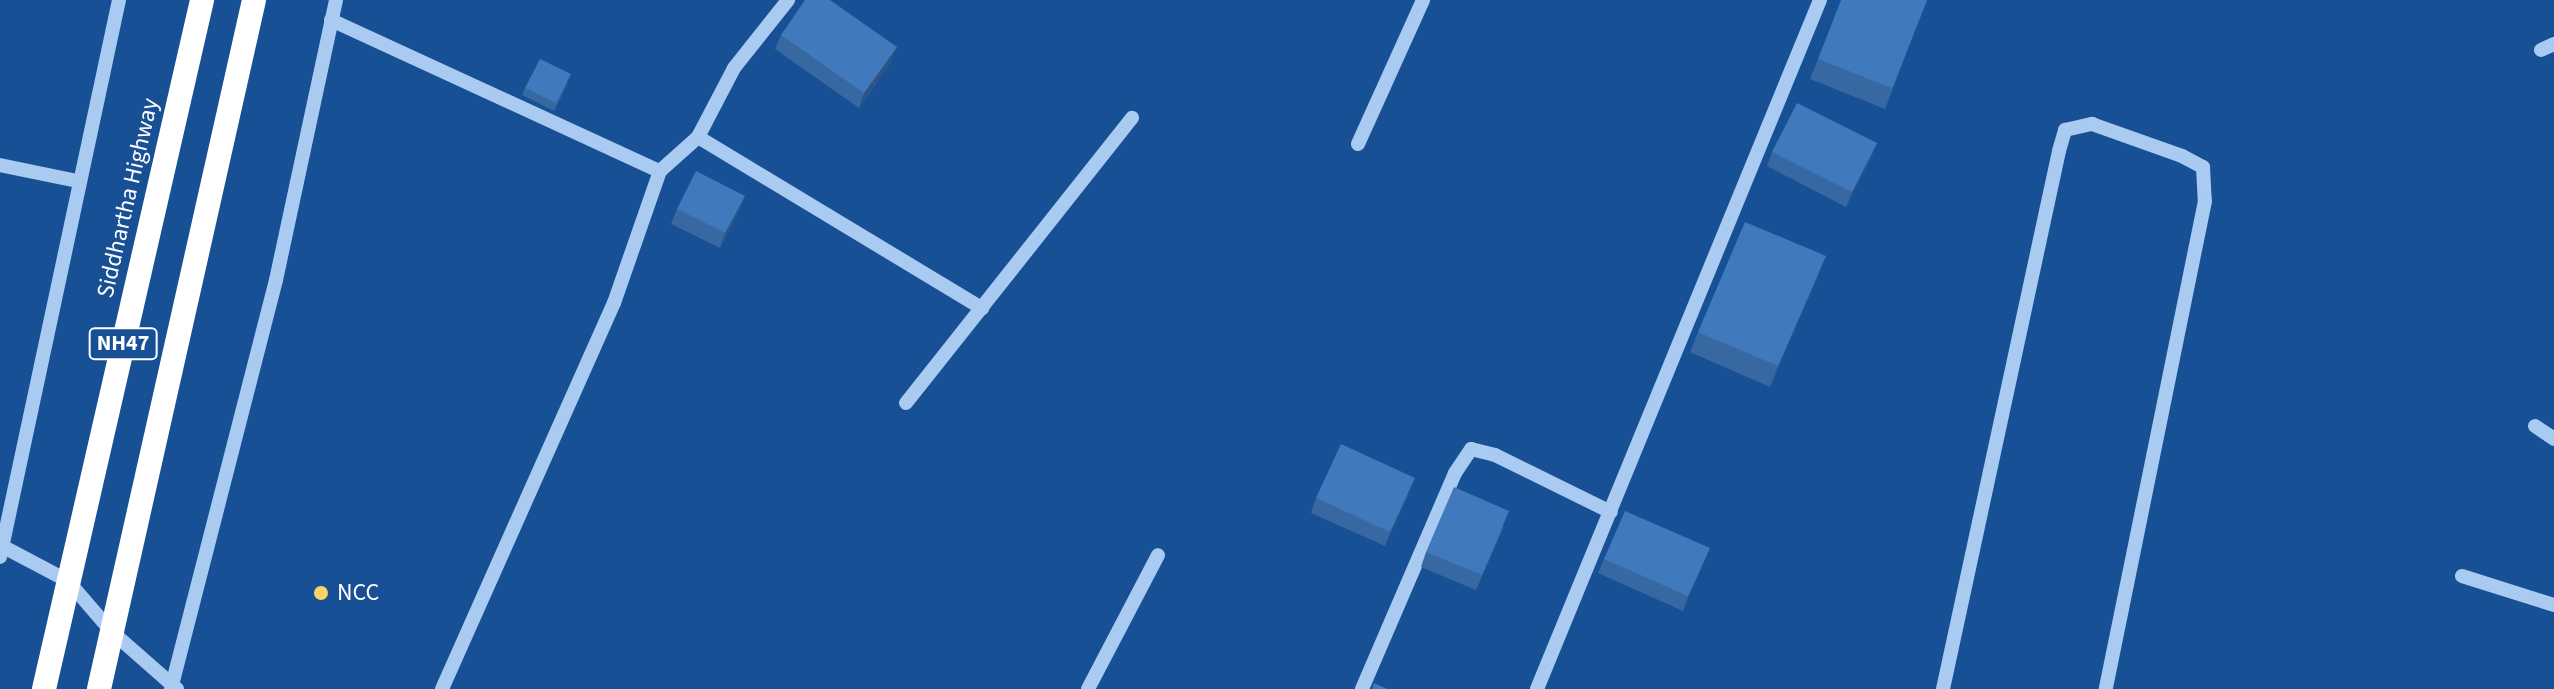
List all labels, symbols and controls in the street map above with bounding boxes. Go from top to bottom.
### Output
street label: Siddhartha Highway [91,95,165,301]
road number: NH47 [87,326,159,362]
place label: NCC [337,579,379,607]
marker: NCC [312,584,330,602]

